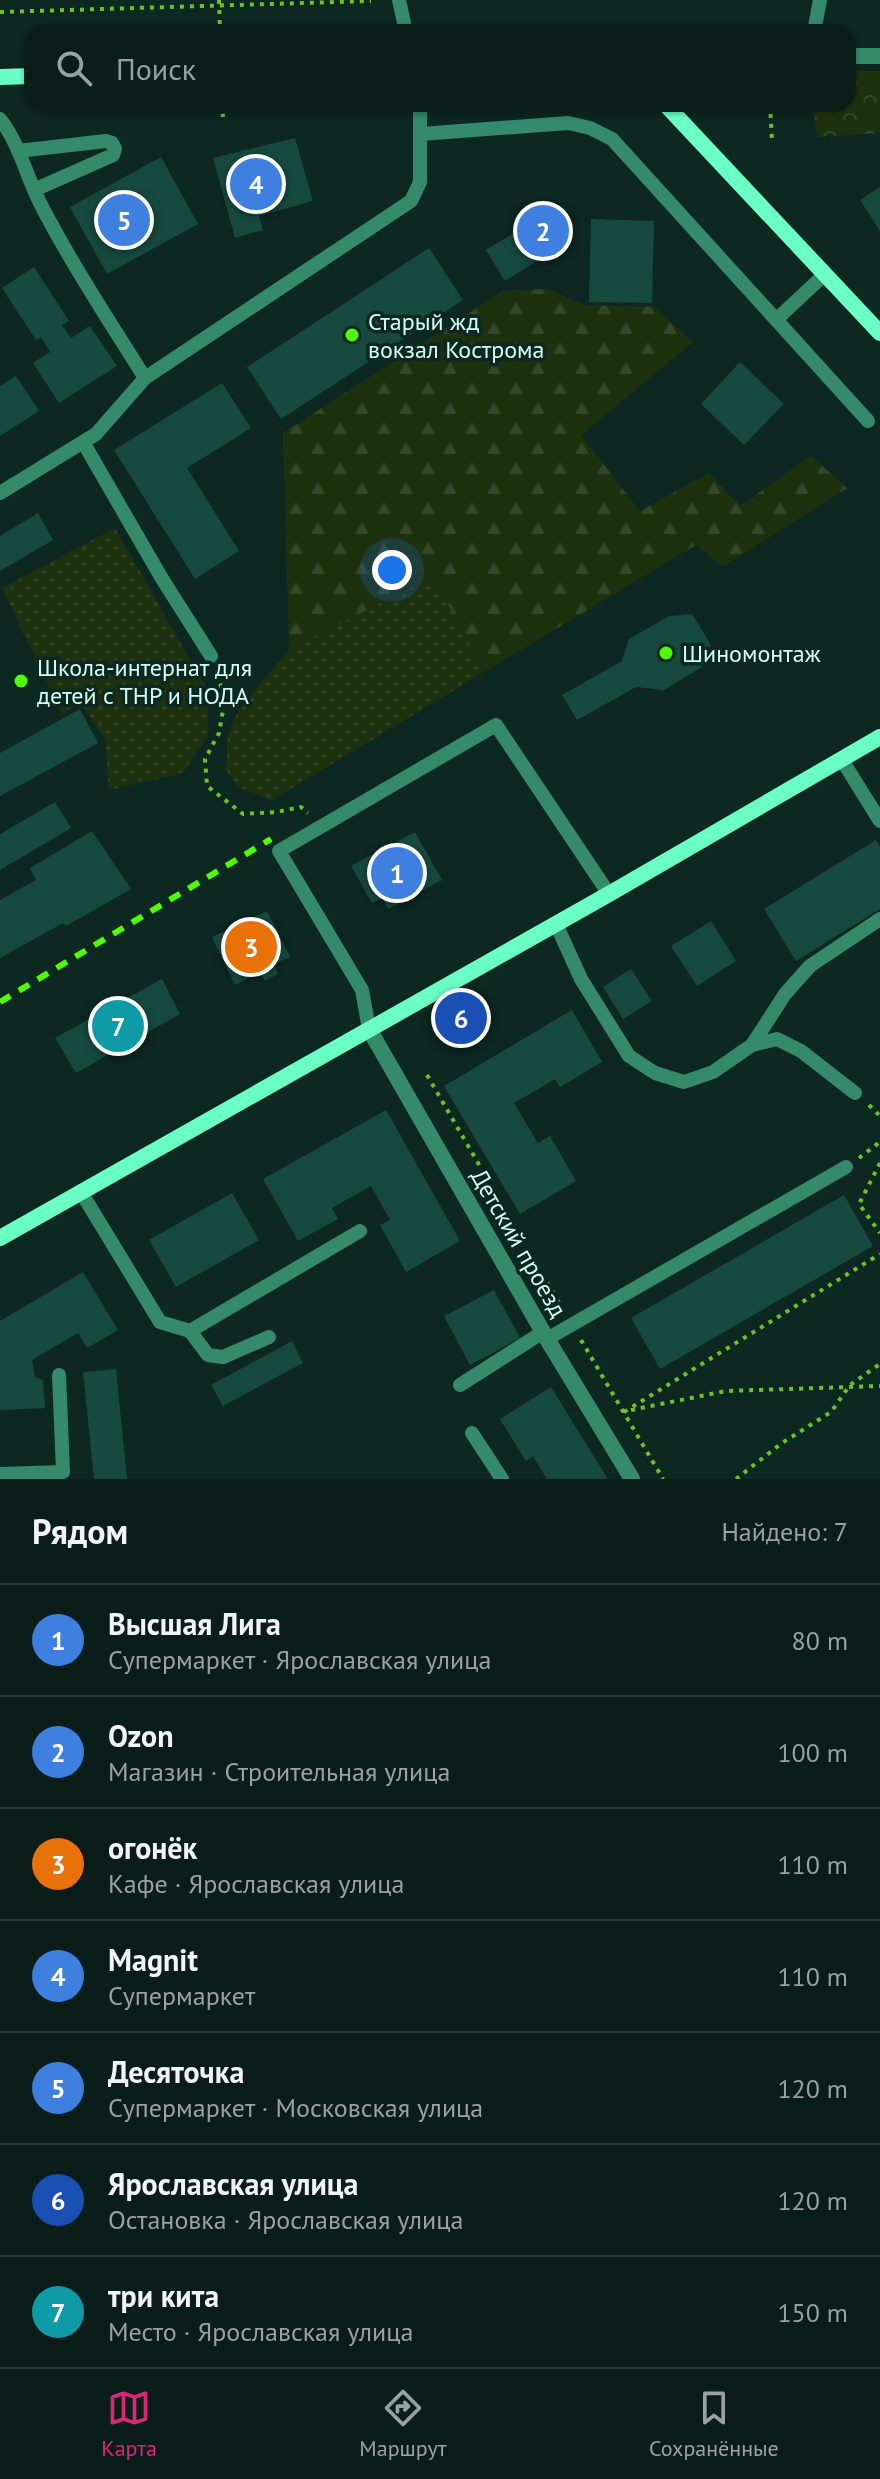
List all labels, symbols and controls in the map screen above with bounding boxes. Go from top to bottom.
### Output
search box [24,24,856,112]
icon: search [52,46,96,90]
text: Поиск [116,49,196,88]
pin: 4 [230,154,282,214]
pin: 5 [98,190,150,250]
pin: 2 [517,201,569,261]
place label: Старый жд вокзал Кострома [368,306,544,365]
marker: Старый жд вокзал Кострома [343,326,361,344]
your location [372,550,412,590]
place label: Шиномонтаж [682,638,821,669]
marker: Шиномонтаж [657,644,675,662]
place label: Школа-интернат для детей с ТНР и НОДА [37,652,252,711]
marker: Школа-интернат для детей с ТНР и НОДА [12,672,30,690]
pin: 1 [371,843,423,903]
pin: 3 [225,917,277,977]
pin: 6 [435,988,487,1048]
pin: 7 [92,996,144,1056]
street label: Детский проезд [464,1163,574,1323]
text: Рядом [32,1509,128,1553]
text: Найдено: 7 [721,1515,848,1548]
text: Высшая Лига [108,1604,281,1643]
text: 1 [51,1624,65,1657]
text: 80 m [792,1624,848,1657]
text: Супермаркет · Ярославская улица [108,1643,491,1676]
text: Ozon [108,1716,174,1755]
text: 2 [51,1736,65,1769]
text: 100 m [777,1736,848,1769]
text: Магазин · Строительная улица [108,1755,450,1788]
text: огонёк [108,1828,197,1867]
text: 3 [51,1848,65,1881]
text: 110 m [777,1848,848,1881]
text: Кафе · Ярославская улица [108,1867,404,1900]
text: Magnit [108,1940,198,1979]
text: 4 [51,1960,65,1993]
text: 110 m [777,1960,848,1993]
text: Супермаркет [108,1979,255,2012]
text: Десяточка [108,2052,244,2091]
text: 5 [51,2072,65,2105]
text: 120 m [777,2072,848,2105]
text: Супермаркет · Московская улица [108,2091,483,2124]
text: Ярославская улица [108,2164,358,2203]
text: 6 [51,2184,65,2217]
text: 120 m [777,2184,848,2217]
text: Остановка · Ярославская улица [108,2203,463,2236]
text: три кита [108,2276,219,2315]
text: 7 [51,2296,65,2329]
text: 150 m [777,2296,848,2329]
text: Место · Ярославская улица [108,2315,413,2348]
tab: Карта [101,2386,157,2462]
tab: Маршрут [359,2386,446,2462]
tab: Сохранённые [649,2386,779,2462]

